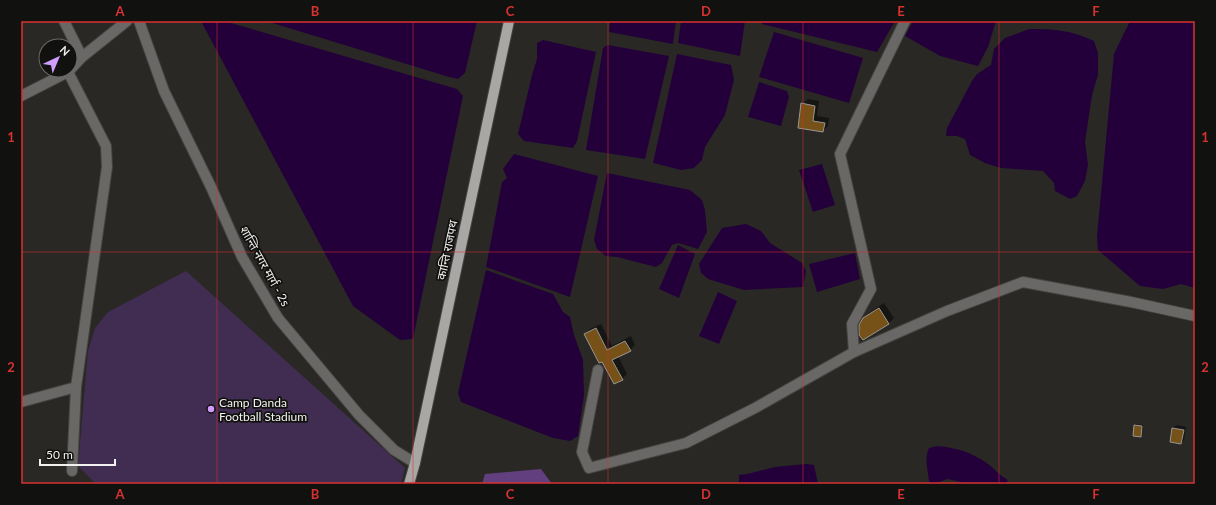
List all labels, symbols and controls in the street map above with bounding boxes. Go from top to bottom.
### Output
text: A [114,3,125,19]
text: B [311,3,320,19]
text: C [506,3,515,19]
text: D [701,3,711,19]
text: E [897,3,905,19]
text: F [1092,3,1100,19]
north arrow [38,38,78,78]
text: N [58,43,73,58]
text: 1 [7,129,15,145]
text: 1 [1201,129,1209,145]
street label: कान्ति राजपथ [433,219,461,281]
street label: शान्ति नगर मार्ग - 2s [237,223,293,309]
text: 2 [7,359,15,375]
text: 2 [1201,359,1209,375]
place label: Camp Danda Football Stadium [219,395,307,424]
marker: Camp Danda Football Stadium [206,404,216,414]
scale bar [40,441,115,467]
text: 50 m [46,447,73,462]
text: A [114,486,125,502]
text: B [311,486,320,502]
text: C [506,486,515,502]
text: D [701,486,711,502]
text: E [897,486,905,502]
text: F [1092,486,1100,502]

